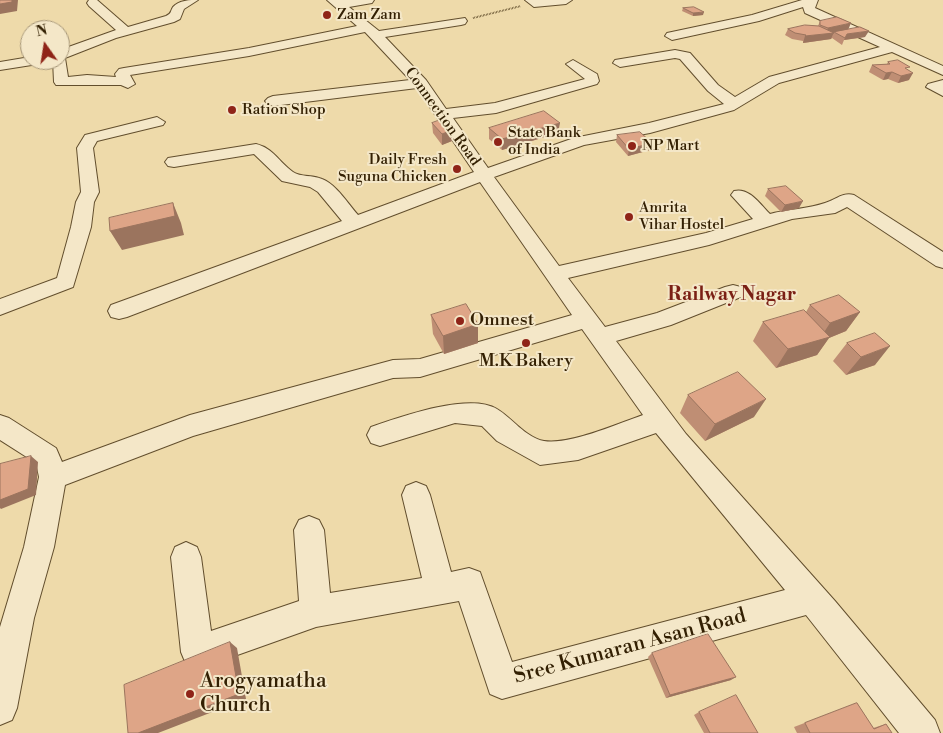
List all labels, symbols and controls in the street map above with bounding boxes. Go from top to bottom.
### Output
place label: Zam Zam [337,6,401,24]
marker: Zam Zam [321,9,333,21]
north arrow [20,20,70,70]
text: N [34,21,49,41]
street label: Connection Road [400,64,484,170]
place label: Ration Shop [242,101,326,119]
marker: Ration Shop [226,104,238,116]
place label: State Bank of India [508,124,581,159]
marker: State Bank of India [492,136,504,148]
place label: NP Mart [642,137,700,155]
marker: NP Mart [626,140,638,152]
place label: Daily Fresh Suguna Chicken [338,151,447,186]
marker: Daily Fresh Suguna Chicken [451,163,463,175]
place label: Amrita Vihar Hostel [639,199,724,234]
marker: Amrita Vihar Hostel [623,211,635,223]
district label: Railway Nagar [668,284,796,306]
place label: Omnest [470,310,534,332]
marker: Omnest [454,315,466,327]
marker: M.K Bakery [520,337,532,349]
place label: M.K Bakery [479,351,573,373]
street label: Sree Kumaran Asan Road [511,604,749,690]
place label: Arogyamatha Church [200,669,327,719]
marker: Arogyamatha Church [184,688,196,700]

